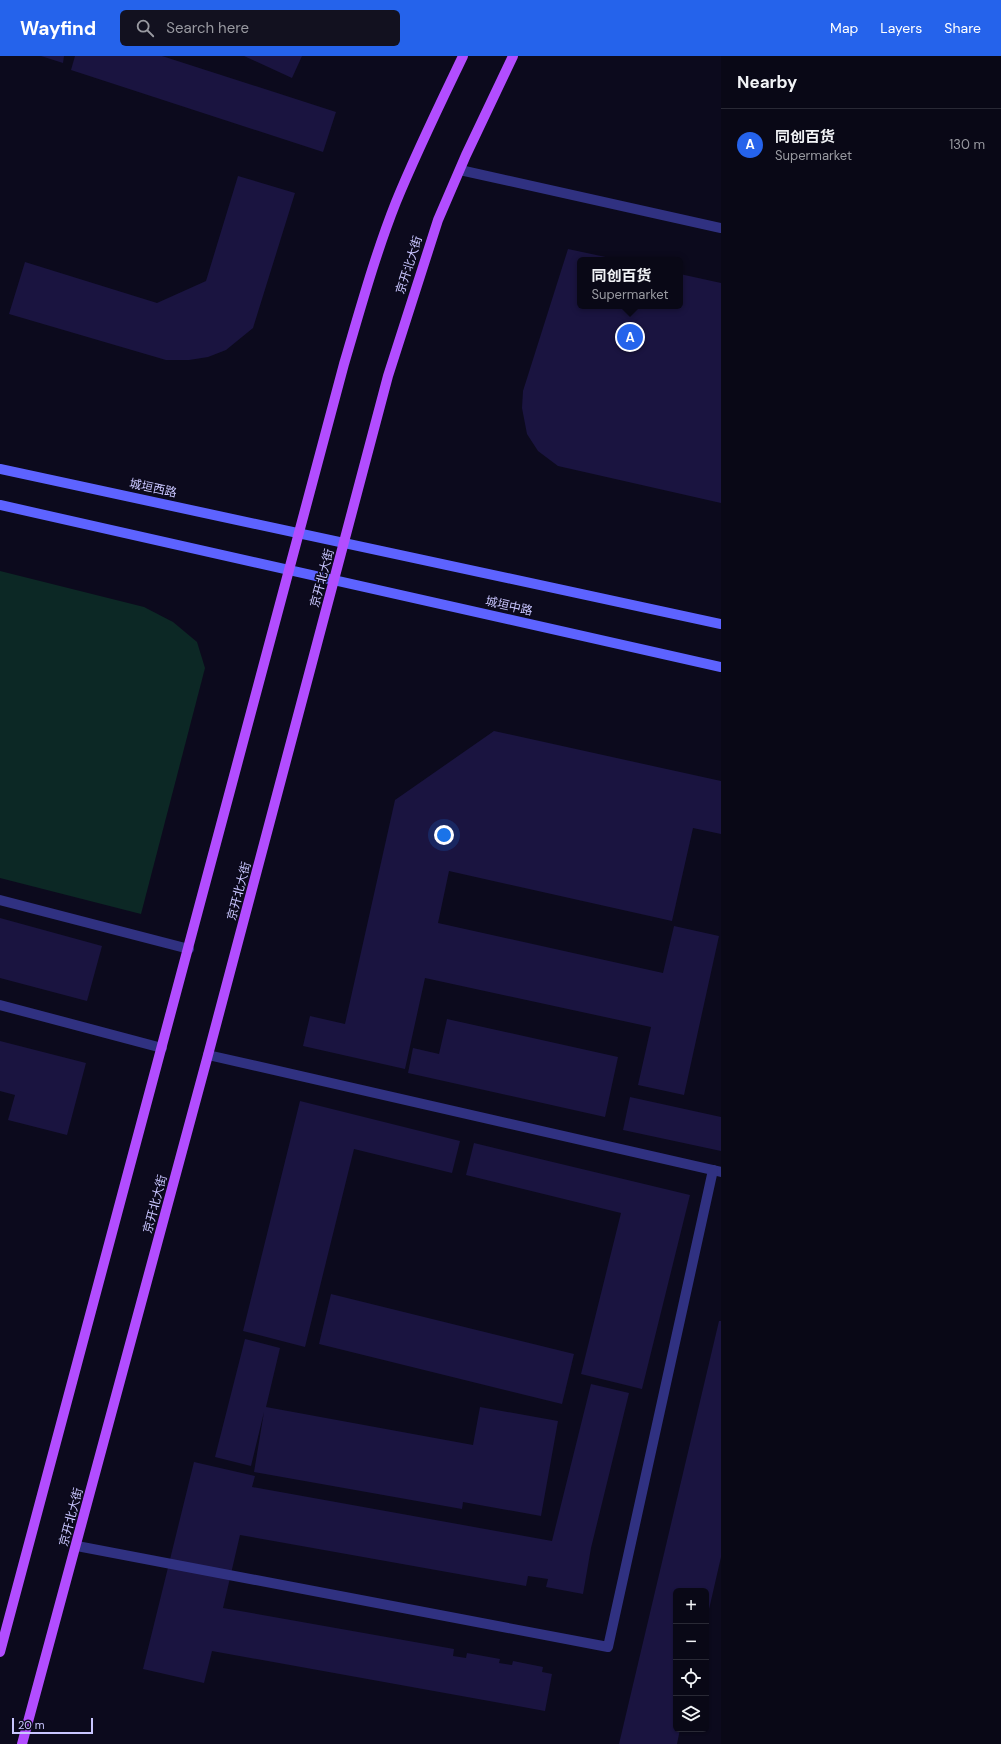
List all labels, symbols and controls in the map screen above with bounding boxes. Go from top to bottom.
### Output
search box [120,10,400,46]
text: Wayfind [20,16,96,41]
icon: search [134,17,156,39]
text: Search here [166,18,249,38]
text: Map [830,19,858,37]
text: Layers [880,19,922,37]
text: Share [944,19,981,37]
text: Nearby [737,71,797,93]
text: 同创百货 [775,127,835,147]
text: A [745,136,755,153]
text: 130 m [949,136,985,153]
text: Supermarket [775,147,852,164]
street label: 京开北大街 [392,234,426,296]
popup [577,257,683,309]
text: 同创百货 [591,266,651,286]
text: Supermarket [591,286,669,303]
pin: A [617,322,643,352]
street label: 城垣西路 [128,475,178,501]
street label: 京开北大街 [307,547,337,609]
street label: 城垣中路 [484,593,534,619]
your location [434,825,454,845]
street label: 京开北大街 [224,860,254,922]
street label: 京开北大街 [140,1173,170,1235]
street label: 京开北大街 [56,1486,86,1548]
map controls [673,1588,709,1732]
button: + [673,1588,709,1624]
button: − [673,1624,709,1660]
button: locate [673,1660,709,1696]
button: layers [673,1696,709,1732]
scale bar [12,1716,93,1735]
text: 20 m [18,1718,44,1732]

